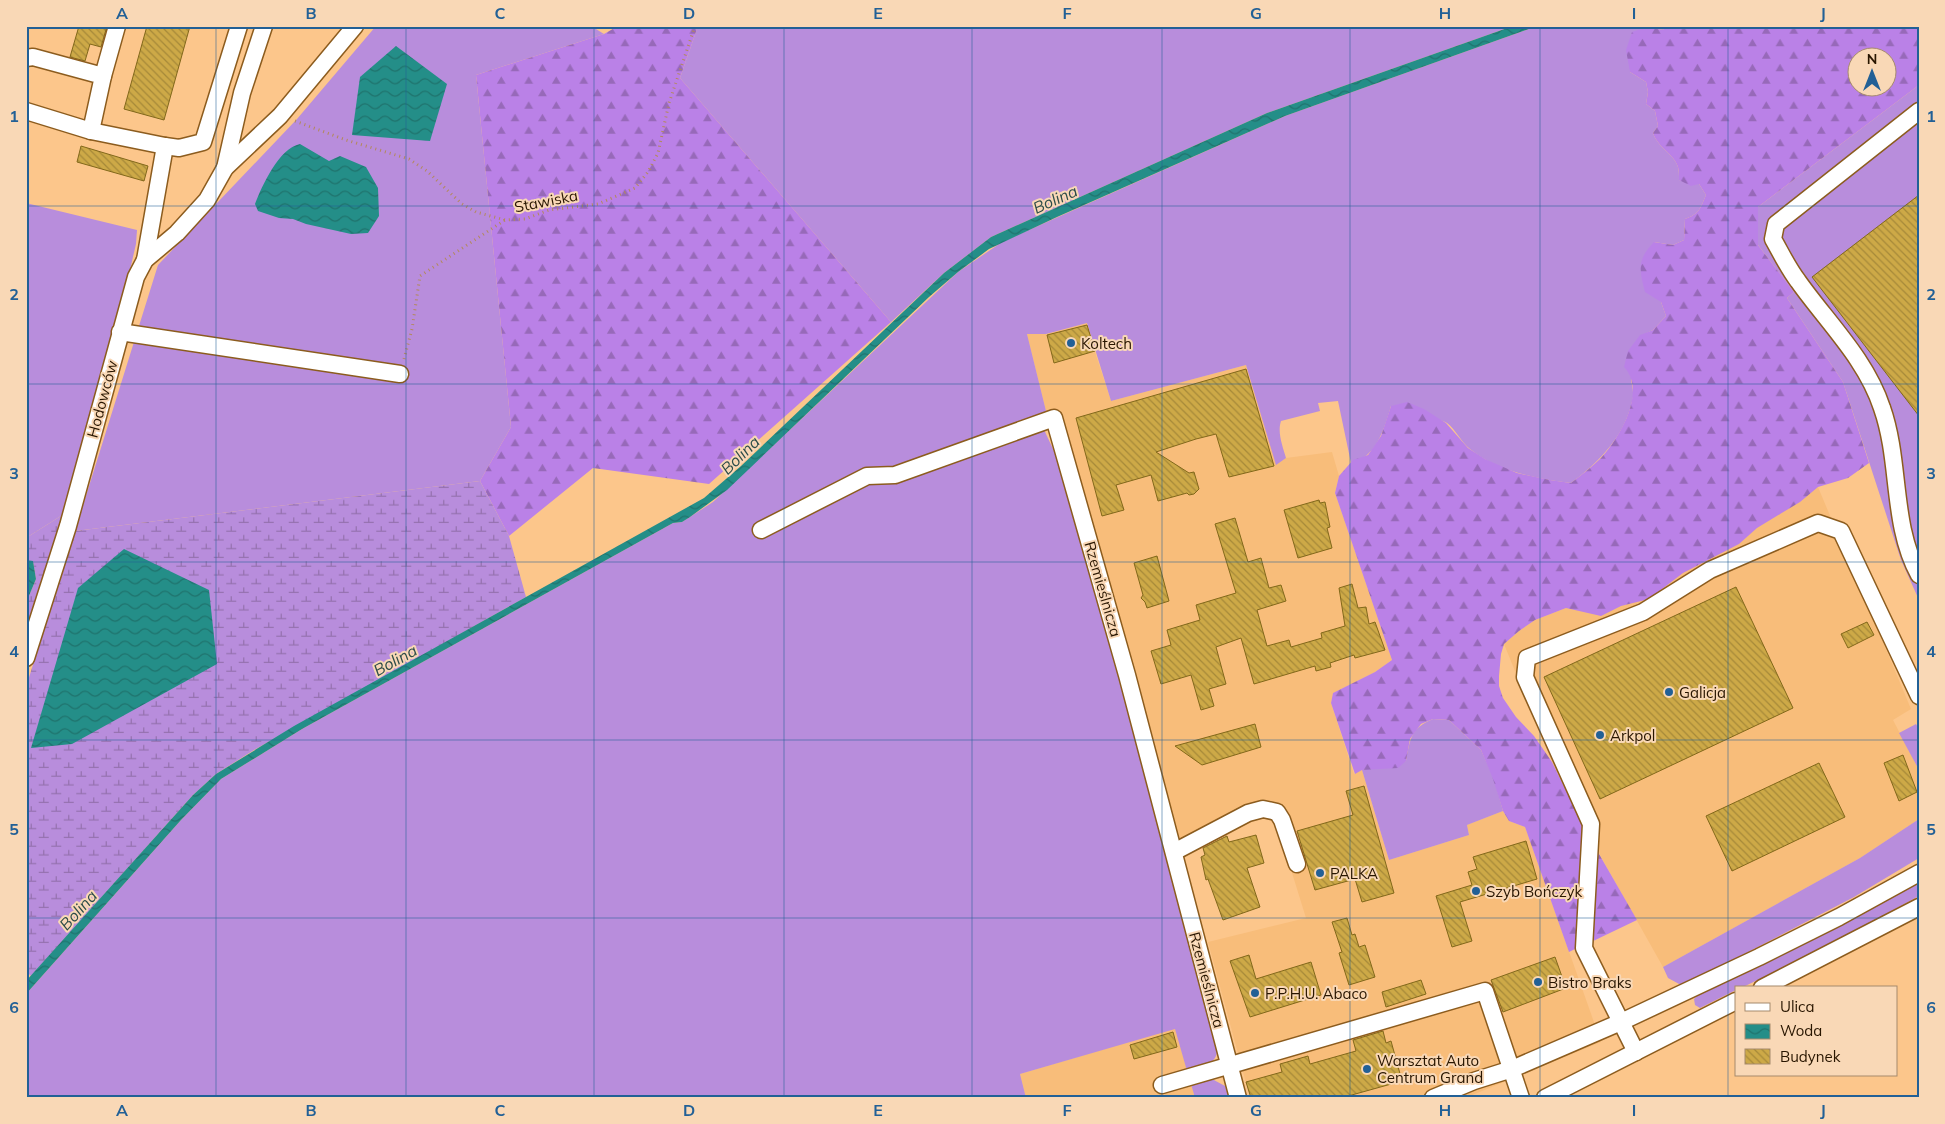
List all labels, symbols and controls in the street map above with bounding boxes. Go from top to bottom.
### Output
text: A [116,3,128,23]
text: B [305,3,317,23]
text: C [495,3,506,23]
text: D [683,3,695,23]
text: E [873,3,883,23]
text: F [1062,3,1072,23]
text: G [1250,3,1262,23]
text: H [1439,3,1451,23]
text: I [1632,3,1636,23]
text: J [1820,3,1826,23]
north arrow [1848,48,1898,98]
text: N [1867,50,1877,68]
text: 1 [9,106,19,126]
text: 1 [1926,106,1936,126]
water label: Bolina [1030,180,1081,218]
street label: Stawiska [513,186,579,216]
text: 2 [9,284,19,304]
text: 2 [1926,284,1936,304]
place label: Koltech [1081,334,1132,353]
marker: Koltech [1065,337,1077,349]
street label: Hodowców [83,358,121,440]
water label: Bolina [716,431,764,478]
text: 3 [9,463,19,483]
text: 3 [1926,463,1936,483]
street label: Rzemieślnicza [1080,539,1126,639]
water label: Bolina [370,640,421,680]
text: 4 [9,641,19,661]
text: 4 [1926,641,1936,661]
place label: Galicja [1679,683,1726,702]
marker: Galicja [1663,686,1675,698]
place label: Arkpol [1610,726,1655,745]
marker: Arkpol [1594,729,1606,741]
text: 5 [9,819,19,839]
text: 5 [1926,819,1936,839]
place label: PALKA [1330,864,1378,883]
marker: PALKA [1314,867,1326,879]
place label: Szyb Bończyk [1486,882,1583,901]
marker: Szyb Bończyk [1470,885,1482,897]
water label: Bolina [55,886,101,934]
street label: Rzemieślnicza [1185,930,1229,1030]
place label: Bistro Braks [1548,973,1632,992]
marker: Bistro Braks [1532,976,1544,988]
place label: P.P.H.U. Abaco [1265,984,1367,1003]
legend [1735,986,1898,1076]
marker: P.P.H.U. Abaco [1249,987,1261,999]
text: 6 [9,997,19,1017]
text: Ulica [1780,997,1814,1016]
text: 6 [1926,997,1936,1017]
text: Woda [1780,1021,1822,1040]
text: Budynek [1780,1047,1841,1066]
place label: Warsztat Auto Centrum Grand [1377,1051,1483,1087]
marker: Warsztat Auto Centrum Grand [1361,1063,1373,1075]
text: A [116,1100,128,1120]
text: B [305,1100,317,1120]
text: C [495,1100,506,1120]
text: D [683,1100,695,1120]
text: E [873,1100,883,1120]
text: F [1062,1100,1072,1120]
text: G [1250,1100,1262,1120]
text: H [1439,1100,1451,1120]
text: I [1632,1100,1636,1120]
text: J [1820,1100,1826,1120]

